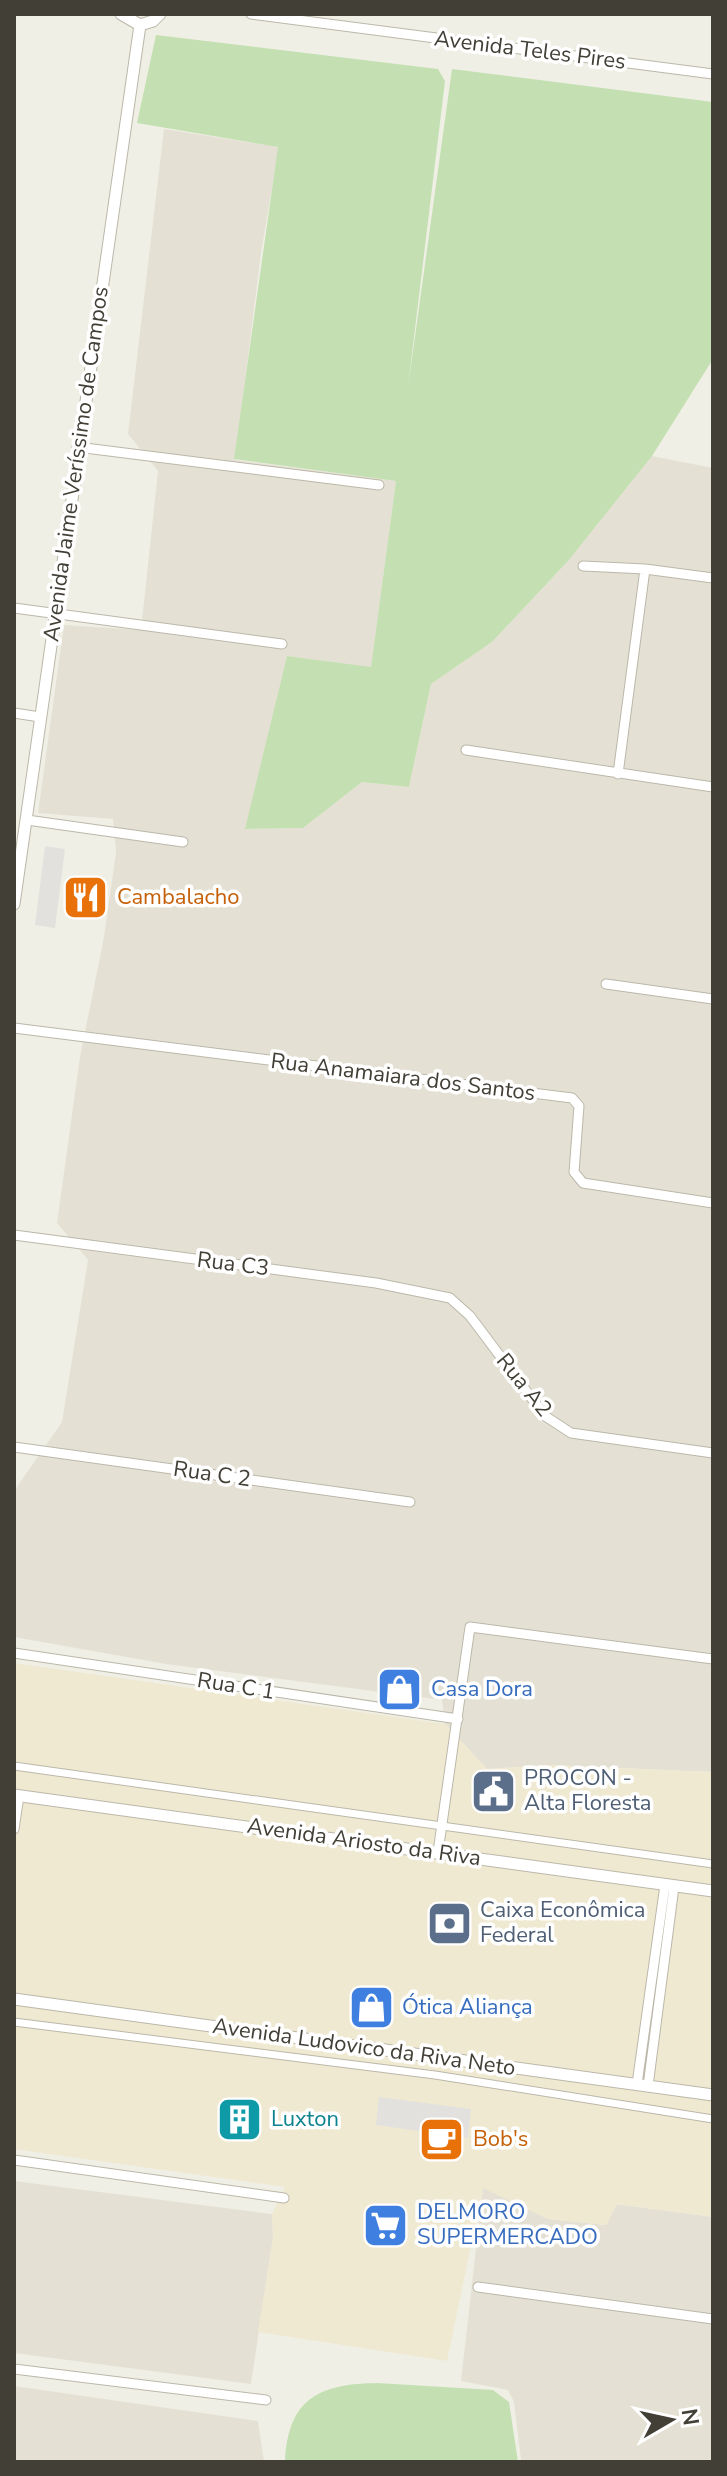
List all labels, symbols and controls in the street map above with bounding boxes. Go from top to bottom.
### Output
street label: Avenida Teles Pires [433,23,627,77]
street label: Avenida Jaime Veríssimo de Campos [36,284,116,644]
restaurant icon: Cambalacho [62,873,110,921]
place label: Cambalacho [117,882,240,912]
street label: Rua Anamaiara dos Santos [269,1046,537,1108]
street label: Rua C3 [195,1245,271,1283]
street label: Rua A2 [489,1347,559,1423]
street label: Rua C 2 [171,1454,253,1494]
street label: Rua C 1 [195,1665,277,1707]
shop icon: Casa Dora [376,1665,424,1713]
place label: Casa Dora [431,1674,533,1704]
place label: PROCON - Alta Floresta [524,1763,651,1818]
public building icon: PROCON - Alta Floresta [469,1767,517,1815]
street label: Avenida Ariosto da Riva [245,1811,483,1873]
place label: Caixa Econômica Federal [480,1895,645,1950]
bank icon: Caixa Econômica Federal [425,1899,473,1947]
shop icon: Ótica Aliança [347,1983,395,2031]
place label: Ótica Aliança [402,1992,533,2022]
street label: Avenida Ludovico da Riva Neto [211,2011,517,2083]
building icon: Luxton [216,2095,264,2143]
place label: Luxton [271,2104,339,2134]
cafe icon: Bob's [418,2115,466,2163]
place label: Bob's [473,2124,528,2154]
place label: DELMORO SUPERMERCADO [417,2197,598,2252]
supermarket icon: DELMORO SUPERMERCADO [362,2201,410,2249]
north arrow [631,2380,711,2460]
text: N [674,2407,706,2428]

